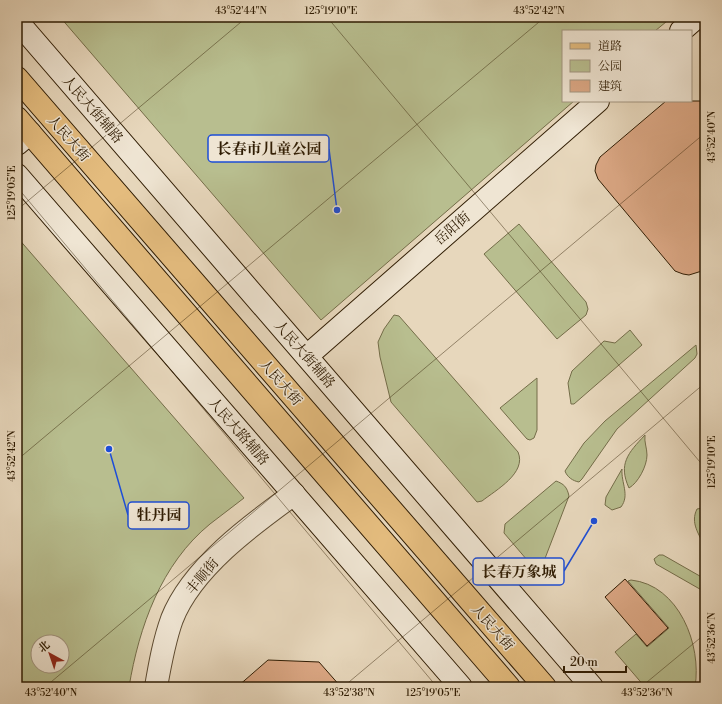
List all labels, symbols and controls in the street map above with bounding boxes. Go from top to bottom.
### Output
text: 43°52'44"N [215,5,268,17]
text: 125°19'10"E [304,5,358,17]
text: 43°52'42"N [513,5,565,17]
legend [562,30,692,102]
text: 道路 [598,39,622,54]
text: 公园 [598,59,622,74]
street label: 人民大街辅路 [59,72,127,146]
text: 建筑 [598,79,622,94]
text: 43°52'40"N [706,110,718,163]
street label: 人民大街 [44,111,94,165]
callout: 长春市儿童公园 [208,135,329,162]
text: 长春市儿童公园 [216,140,322,159]
text: 125°19'05"E [6,166,18,220]
street label: 岳阳街 [431,208,474,249]
street label: 人民大街辅路 [271,317,339,391]
street label: 人民大街 [256,355,306,409]
street label: 人民大路辅路 [204,394,273,469]
text: 43°52'42"N [6,430,18,482]
text: 125°19'10"E [706,435,718,489]
callout: 牡丹园 [128,502,189,529]
text: 牡丹园 [136,506,182,525]
street label: 丰顺街 [182,555,223,599]
callout: 长春万象城 [473,558,564,585]
text: 长春万象城 [481,563,557,582]
street label: 人民大街 [467,601,517,655]
text: 43°52'36"N [706,612,718,664]
north arrow [30,634,70,674]
text: 北 [36,638,53,656]
scale bar [564,648,626,674]
text: 20 m [570,655,598,670]
text: 43°52'40"N [25,687,78,699]
text: 43°52'38"N [323,687,375,699]
text: 125°19'05"E [406,687,460,699]
text: 43°52'36"N [621,687,673,699]

